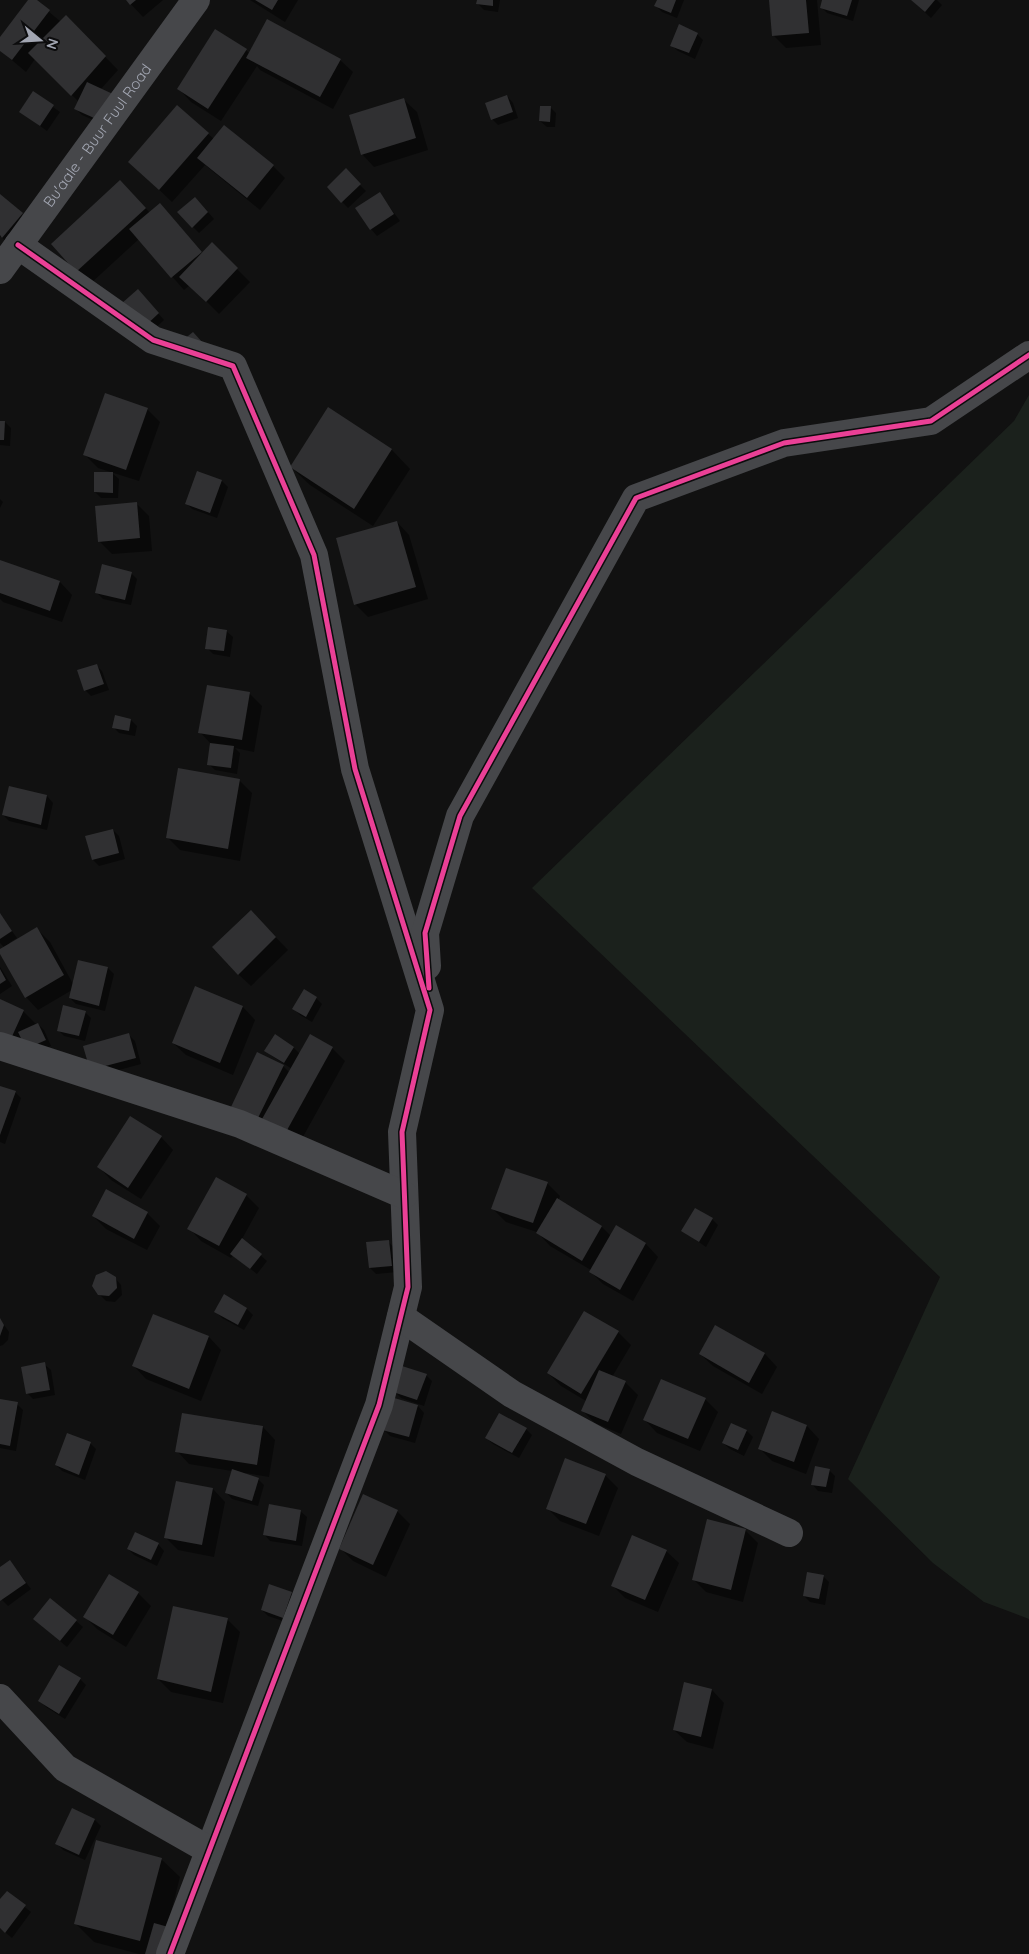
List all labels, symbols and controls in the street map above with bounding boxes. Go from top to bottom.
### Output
north arrow [15,15,65,65]
text: N [42,36,63,52]
street label: Bu'aale - Buur Fuul Road [39,60,155,211]

